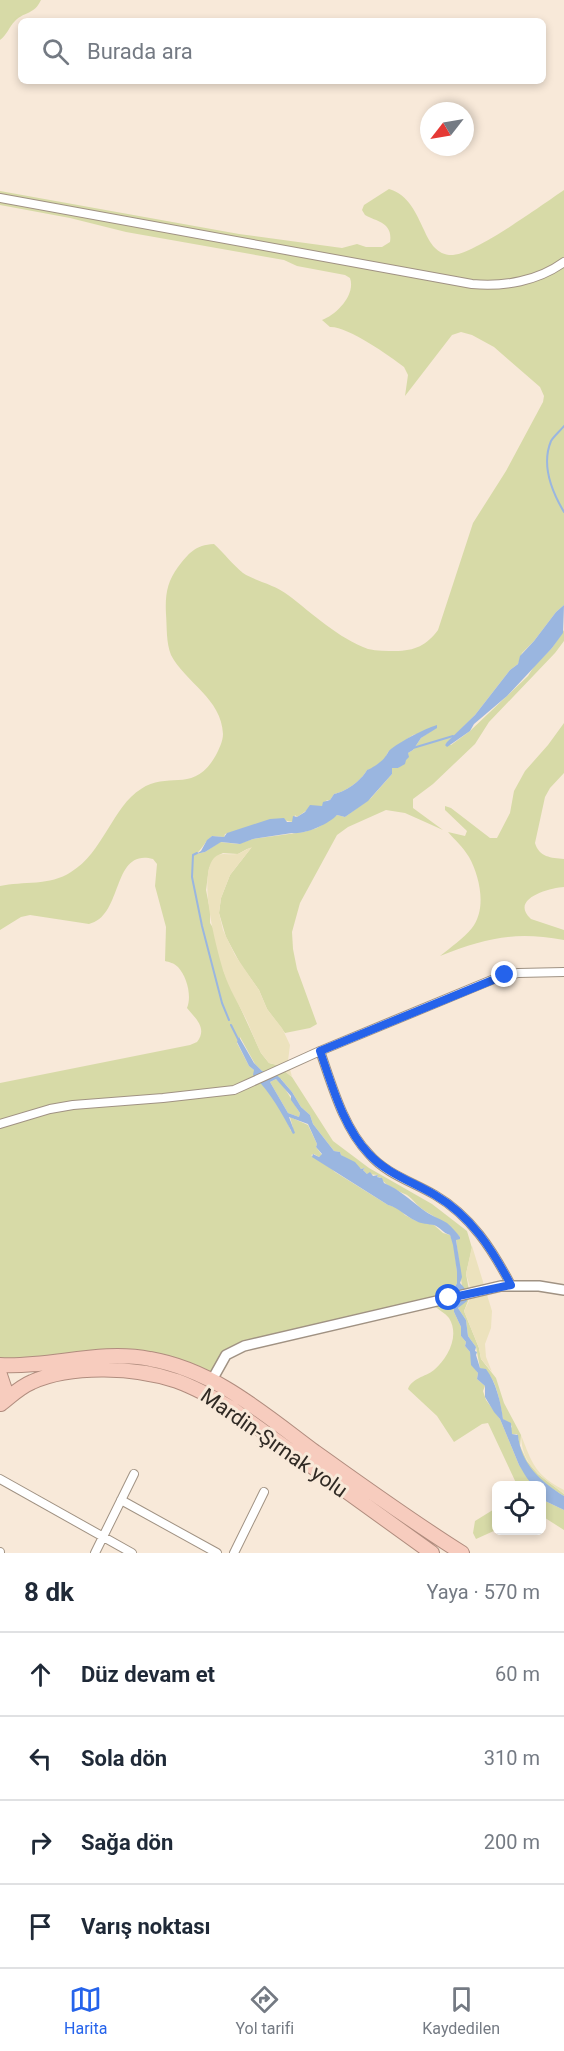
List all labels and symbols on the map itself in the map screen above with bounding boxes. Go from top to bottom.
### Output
north arrow [420,102,474,156]
route end [491,961,517,987]
route start [435,1284,461,1310]
street label: Mardin-Şırnak yolu [196,1384,352,1502]

